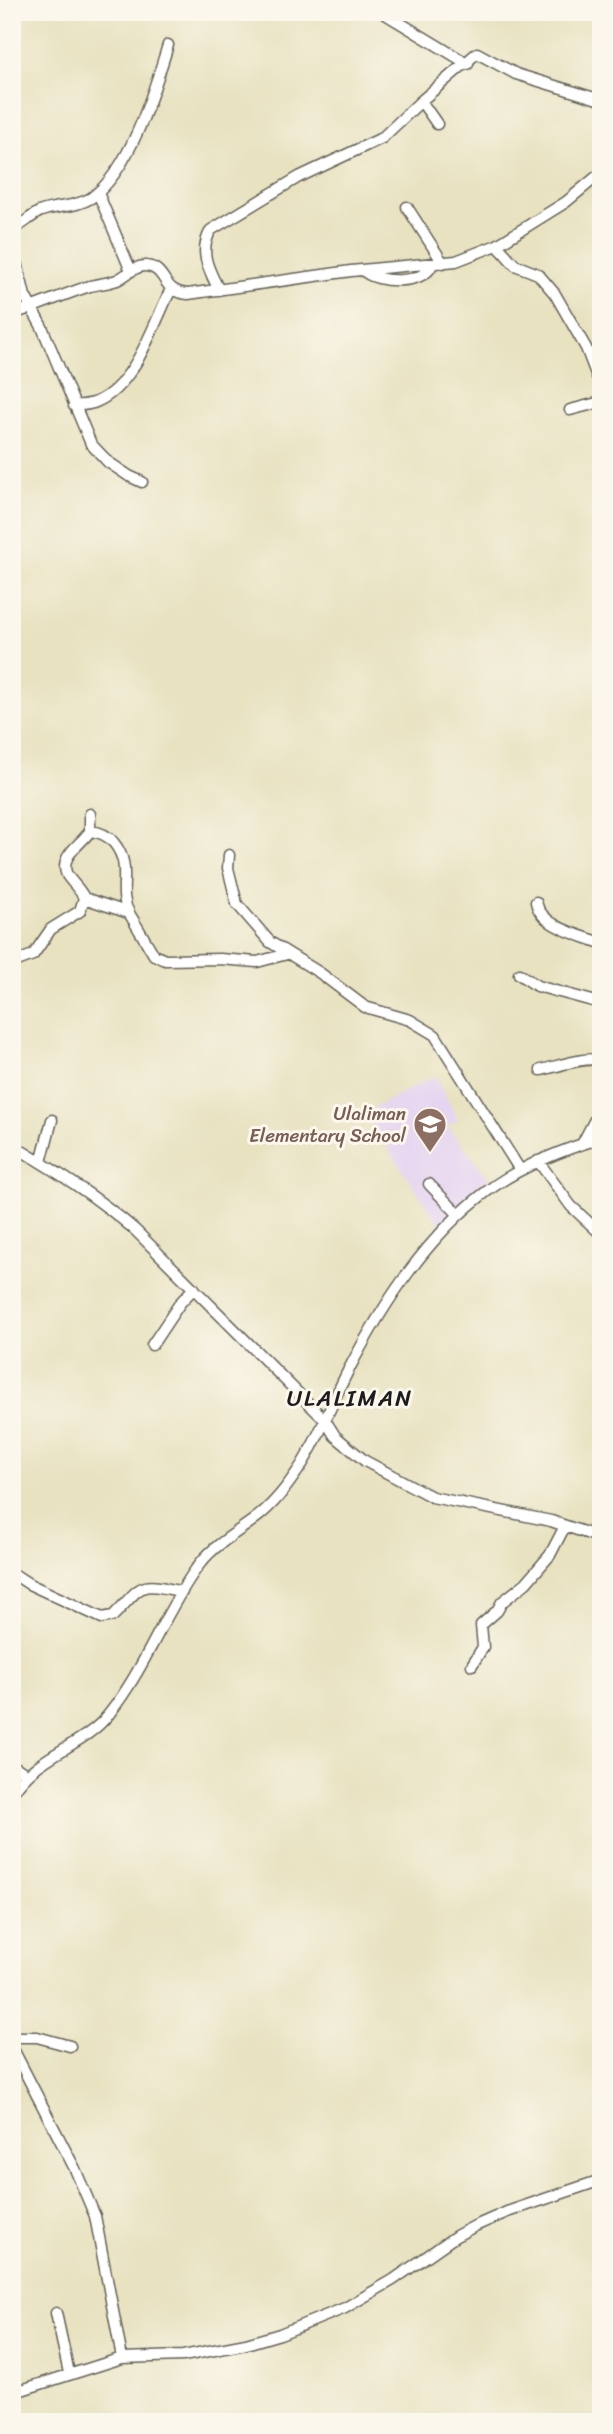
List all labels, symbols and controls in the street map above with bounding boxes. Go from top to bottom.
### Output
place label: Ulaliman Elementary School [249,1097,407,1152]
school or university icon: Ulaliman Elementary School [411,1105,449,1154]
district label: ULALIMAN [287,1378,413,1419]

